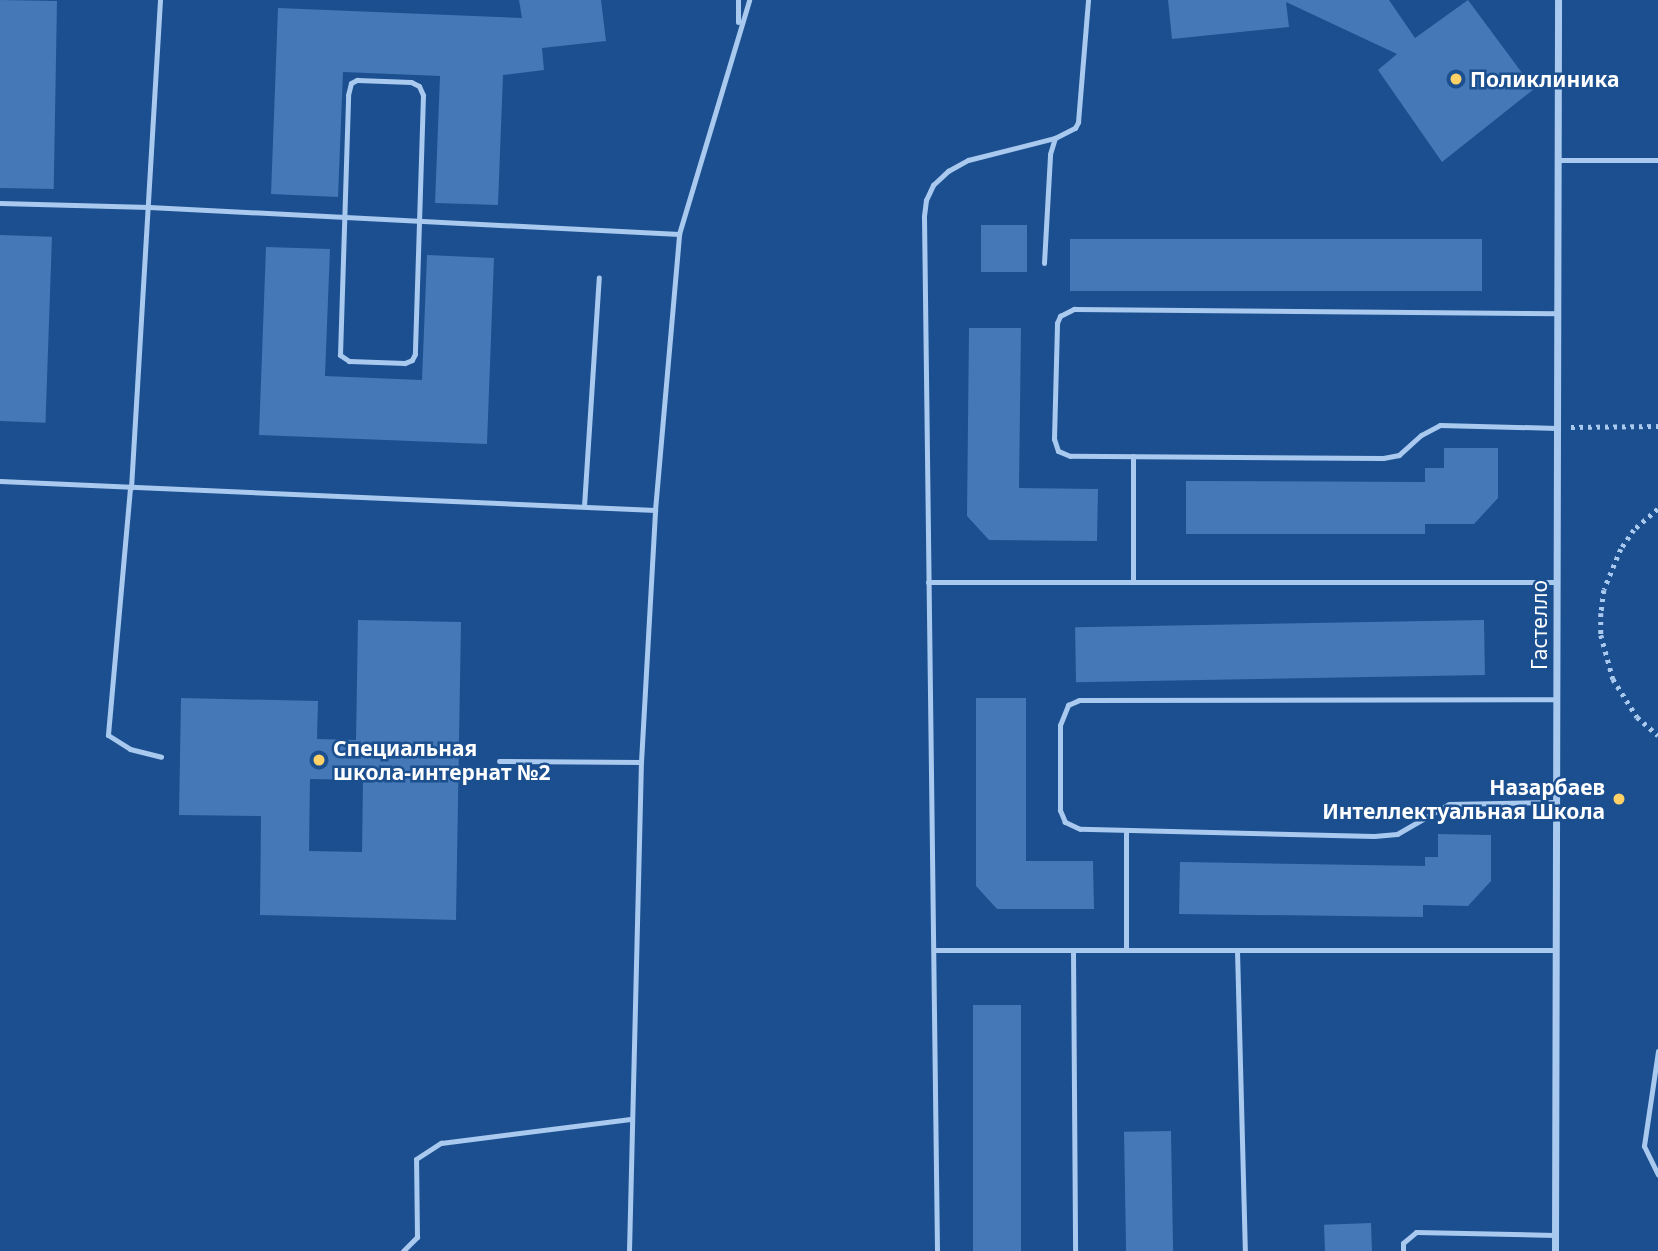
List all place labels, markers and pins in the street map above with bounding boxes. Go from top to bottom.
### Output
place label: Поликлиника [1470,66,1619,92]
marker: Поликлиника [1448,71,1464,87]
place label: Специальная школа-интернат №2 [333,735,551,785]
marker: Специальная школа-интернат №2 [311,752,327,768]
place label: Назарбаев Интеллектуальная Школа [1322,774,1605,824]
marker: Назарбаев Интеллектуальная Школа [1611,791,1627,807]

